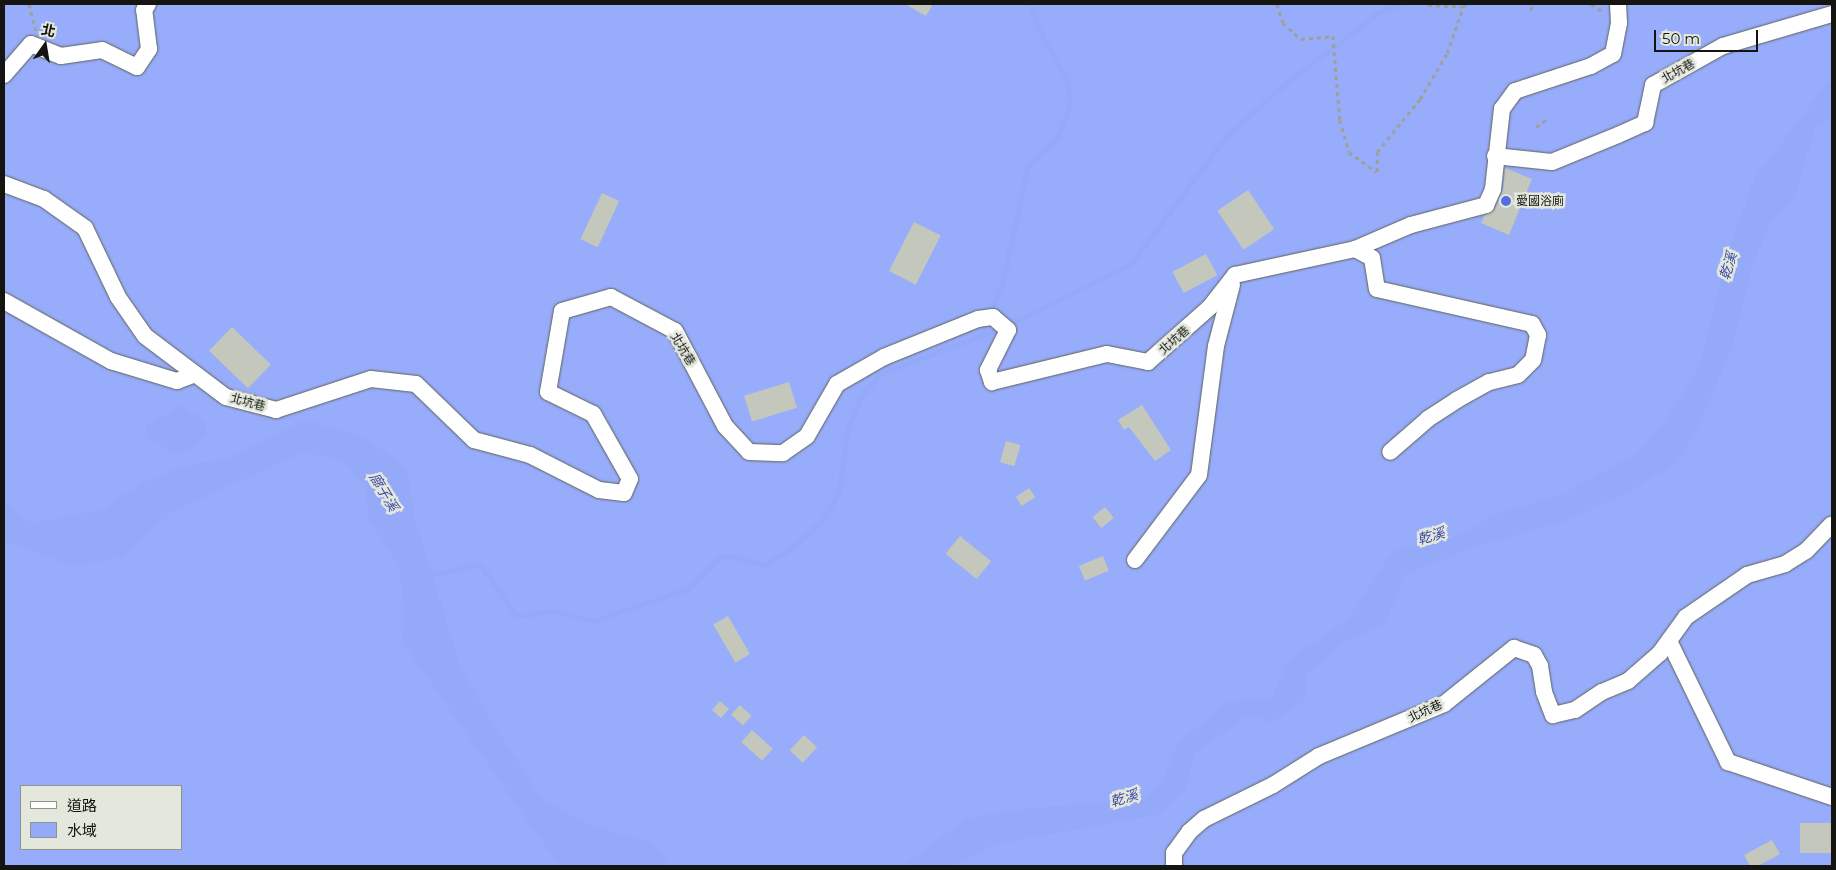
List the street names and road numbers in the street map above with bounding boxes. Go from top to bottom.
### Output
street label: 北坑巷 [1659,56,1697,86]
street label: 北坑巷 [1156,323,1192,357]
street label: 北坑巷 [668,330,698,368]
street label: 北坑巷 [229,390,267,414]
street label: 北坑巷 [1406,697,1444,725]

